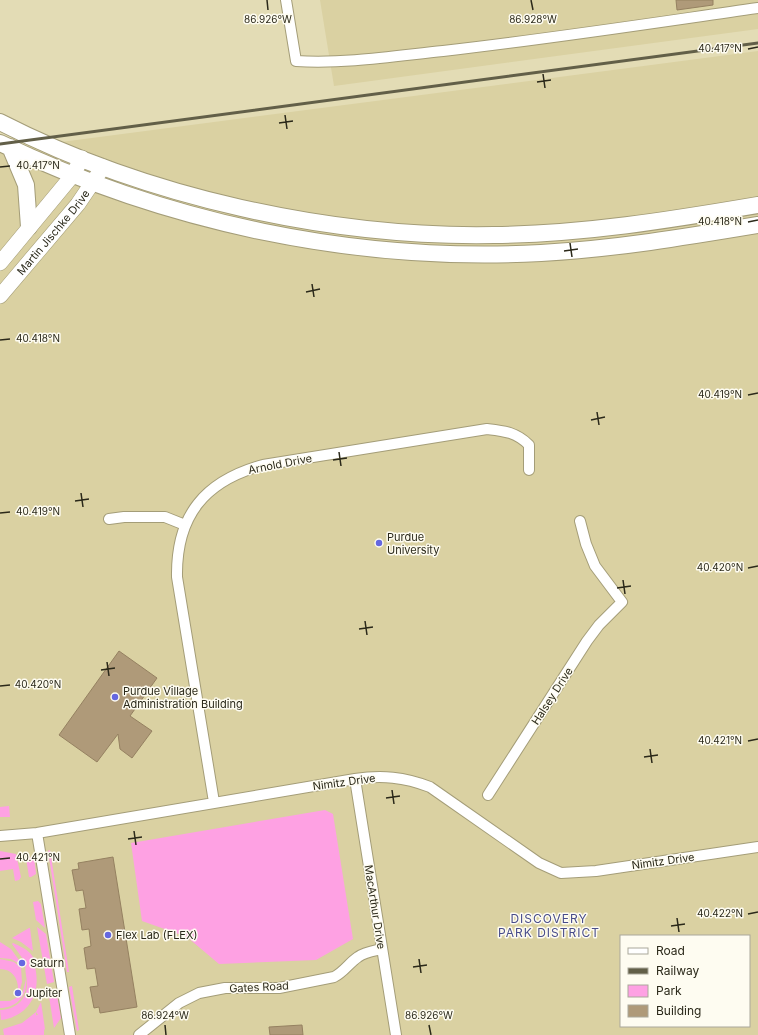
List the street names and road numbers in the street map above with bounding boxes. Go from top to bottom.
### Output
street label: Martin Jischke Drive [14,187,93,278]
street label: Arnold Drive [247,451,313,477]
street label: Halsey Drive [528,665,576,727]
street label: Nimitz Drive [312,771,376,793]
street label: Nimitz Drive [631,850,695,872]
street label: MacArthur Drive [361,864,389,950]
street label: Gates Road [229,978,289,996]

